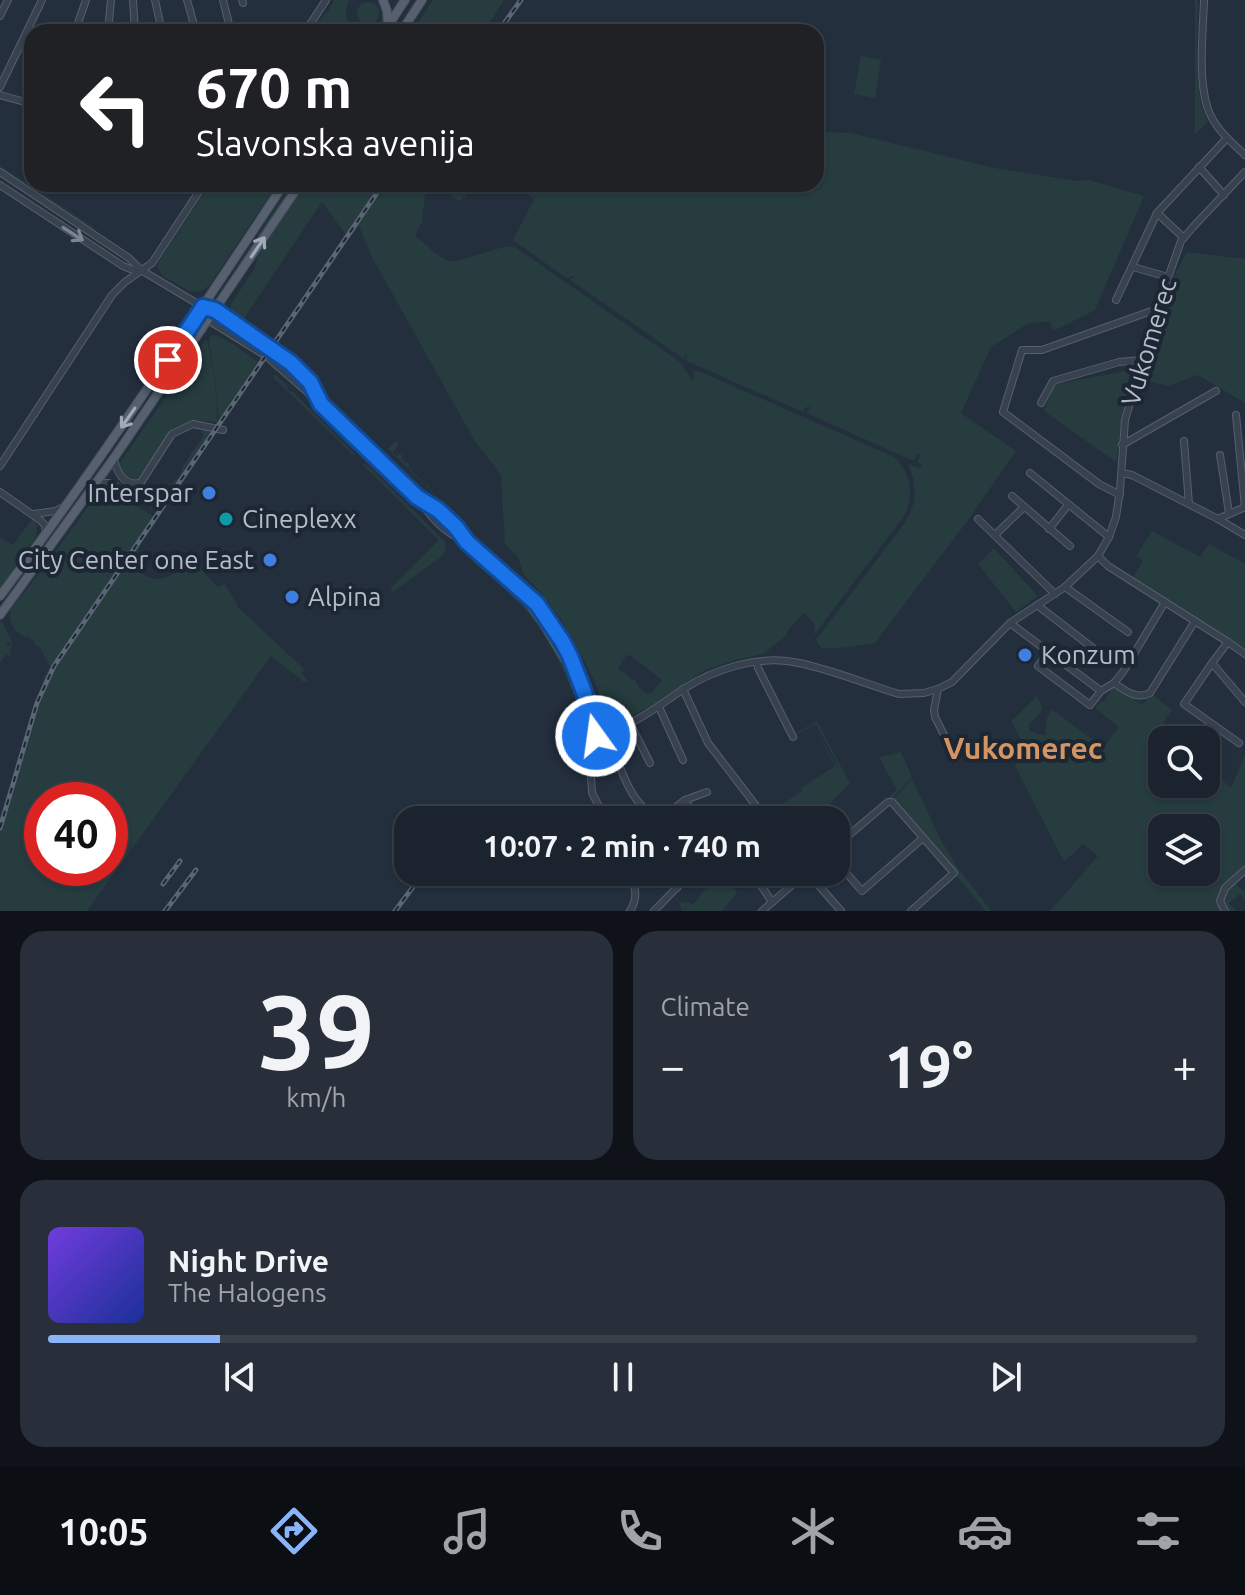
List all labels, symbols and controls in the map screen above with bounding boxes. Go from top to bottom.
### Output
icon: left [64,56,168,160]
text: 670 m [196,56,352,119]
text: Slavonska avenija [196,122,475,163]
one-way arrow [61,226,84,242]
one-way arrow [250,236,266,259]
street label: Vukomerec [1115,275,1182,409]
pin [134,326,202,394]
icon: arrive [146,338,190,382]
one-way arrow [120,407,136,429]
place label: Interspar [87,478,193,507]
marker: Interspar [200,484,218,502]
place label: Cineplexx [242,504,357,533]
marker: Cineplexx [217,510,235,528]
place label: City Center one East [18,545,254,574]
marker: City Center one East [261,551,279,569]
place label: Alpina [308,582,381,611]
marker: Alpina [283,588,301,606]
place label: Konzum [1041,640,1136,669]
marker: Konzum [1016,646,1034,664]
position arrow [554,694,638,778]
map controls [1148,726,1220,886]
button: search [1148,726,1220,798]
district label: Vukomerec [943,731,1103,765]
speed limit sign: 40 [24,782,128,886]
button: layers [1148,814,1220,886]
text: 10:07 · 2 min · 740 m [483,829,761,863]
text: 39 [258,972,375,1089]
text: Climate [661,992,750,1021]
text: 19° [884,1032,973,1099]
text: − [661,1041,685,1090]
text: + [1172,1041,1197,1090]
text: km/h [286,1083,346,1112]
text: Night Drive [168,1244,329,1278]
text: The Halogens [168,1278,327,1307]
icon: previous [218,1355,262,1399]
icon: pause [601,1355,645,1399]
icon: next [984,1355,1028,1399]
icon: directions [266,1503,322,1559]
icon: music [439,1503,495,1559]
icon: phone [612,1503,668,1559]
icon: climate [785,1503,841,1559]
icon: car [957,1503,1013,1559]
icon: filters [1130,1503,1186,1559]
text: 10:05 [58,1511,149,1552]

